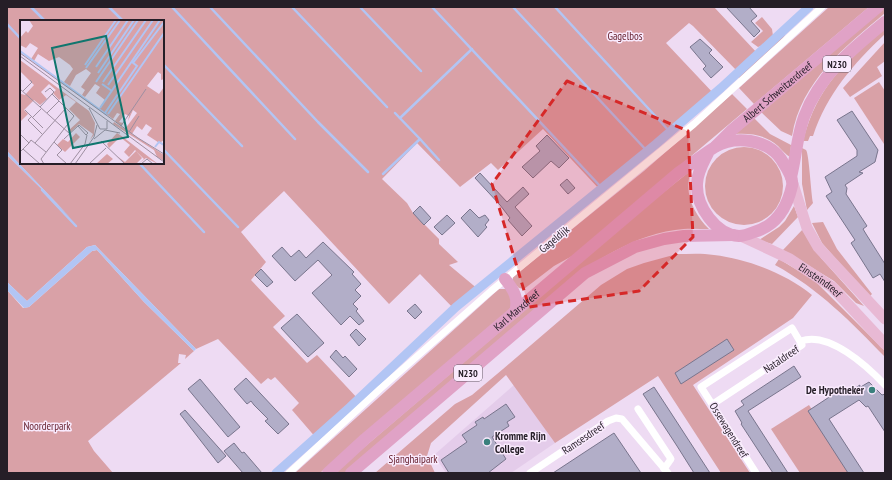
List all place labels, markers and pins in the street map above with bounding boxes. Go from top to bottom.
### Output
place label: De Hypotheker [806,383,865,397]
marker: De Hypotheker [867,385,877,395]
place label: Kromme Rijn College [495,429,546,456]
marker: Kromme Rijn College [482,437,492,447]

